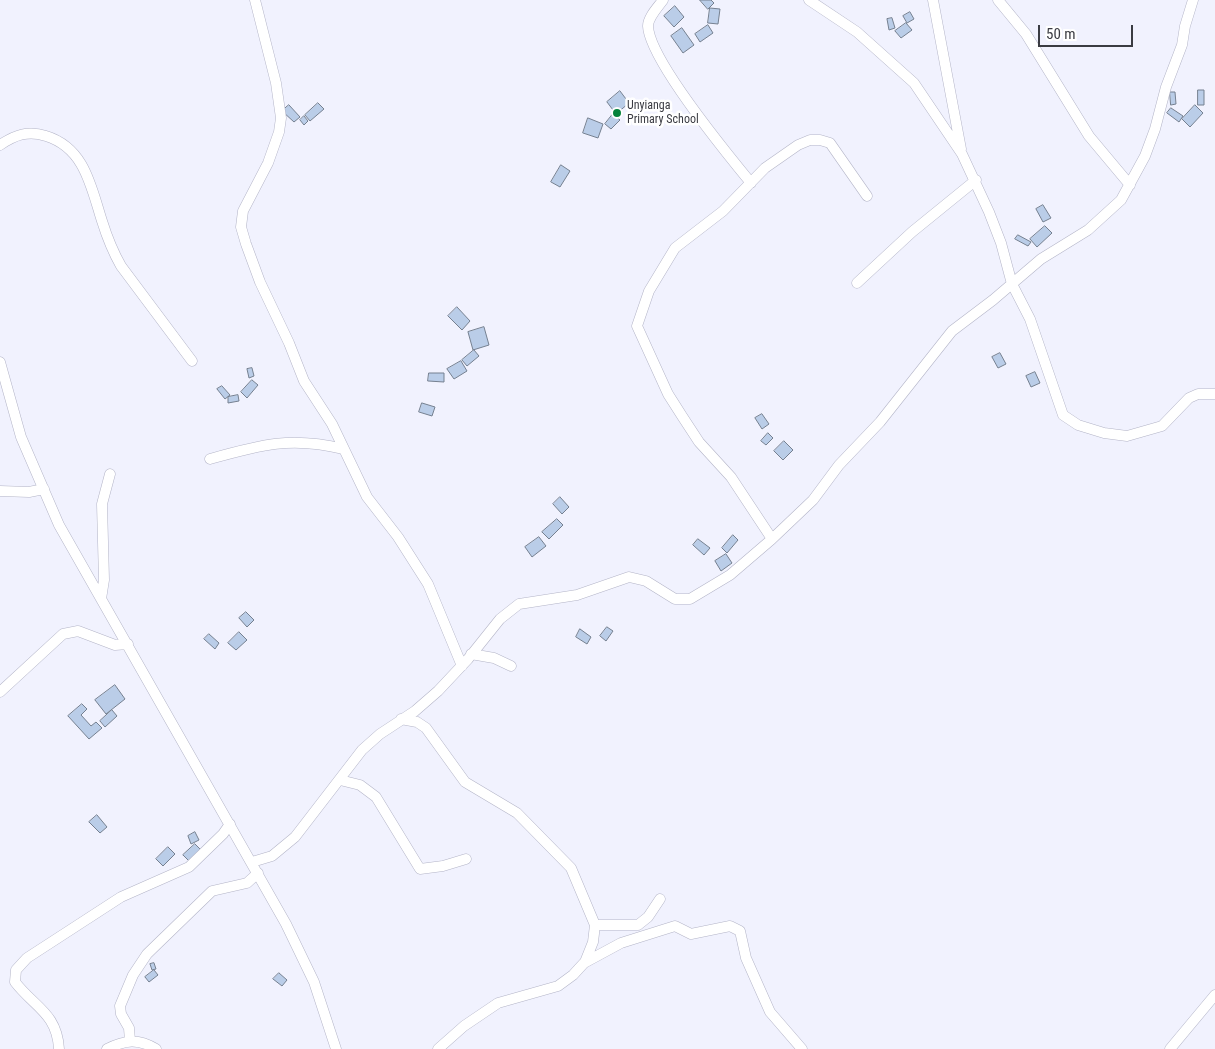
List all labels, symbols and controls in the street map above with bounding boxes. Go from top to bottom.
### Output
scale bar [1040,15,1135,47]
text: 50 m [1046,25,1076,43]
place label: Unyianga Primary School [627,99,699,127]
marker: Unyianga Primary School [611,107,623,119]

